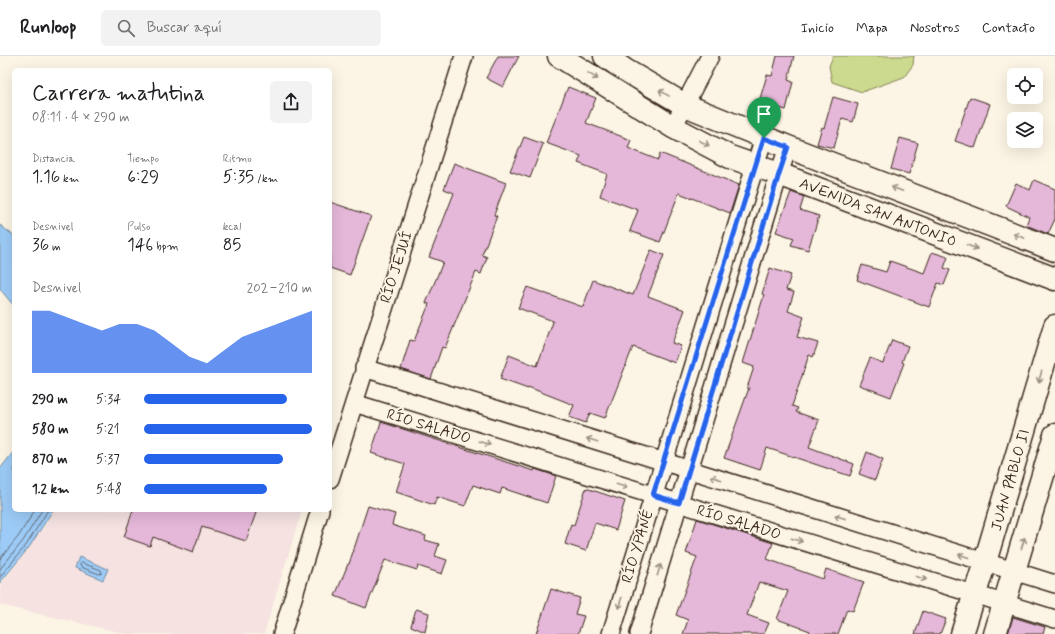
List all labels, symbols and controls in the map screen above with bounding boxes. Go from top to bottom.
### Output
search box [101,10,381,46]
text: Runloop [20,15,77,40]
icon: search [115,17,137,39]
text: Buscar aquí [147,18,222,38]
text: Inicio [801,19,834,37]
text: Mapa [856,19,888,37]
text: Nosotros [910,19,960,37]
text: Contacto [982,19,1035,37]
map controls [1007,68,1043,148]
button: locate [1007,68,1043,104]
one-way arrow [587,72,598,80]
text: Carrera matutina [32,80,205,108]
button: share [270,81,312,123]
one-way arrow [658,89,670,97]
pin [747,97,781,138]
icon: arrive [753,103,775,125]
text: 08:11 · 4 × 290 m [32,109,130,126]
button: layers [1007,112,1043,148]
one-way arrow [698,140,710,147]
text: Distancia [32,152,75,166]
text: Tiempo [127,152,159,166]
text: Ritmo [223,152,252,166]
text: 1.16 [32,166,60,188]
text: 6:29 [127,166,159,188]
text: 5:35 [223,166,254,188]
text: km [60,172,79,186]
text: /km [254,172,278,186]
street label: AVENIDA SAN ANTONIO [796,174,959,252]
one-way arrow [892,185,904,193]
text: Desnivel [32,220,74,234]
text: Pulso [127,220,150,234]
text: kcal [223,220,241,234]
street label: RÍO JEJUÍ [375,228,418,306]
one-way arrow [1013,231,1025,239]
text: 36 [32,234,49,256]
text: 146 [127,234,153,256]
text: 85 [223,234,241,256]
text: m [49,240,61,254]
text: bpm [153,240,178,254]
one-way arrow [966,244,978,252]
text: Desnivel [32,280,81,297]
text: 202–210 m [247,280,312,297]
one-way arrow [1036,370,1043,383]
text: 290 m [32,391,68,408]
text: 5:34 [96,391,121,408]
street label: RÍO SALADO [384,404,474,449]
text: 580 m [32,421,69,438]
text: 5:21 [96,421,119,438]
street label: JUAN PABLO II [987,427,1035,534]
one-way arrow [586,436,599,443]
one-way arrow [478,440,491,447]
text: 870 m [32,451,68,468]
text: 5:37 [96,451,120,468]
one-way arrow [710,474,722,482]
text: 1.2 km [32,481,69,498]
text: 5:48 [96,481,122,498]
one-way arrow [616,483,629,490]
street label: RÍO SALADO [694,500,784,545]
street label: RÍO YPANÉ [616,507,659,585]
one-way arrow [834,513,847,520]
one-way arrow [790,537,803,544]
one-way arrow [1020,537,1027,550]
one-way arrow [958,552,971,559]
one-way arrow [656,564,663,577]
one-way arrow [914,575,927,582]
one-way arrow [616,596,623,609]

